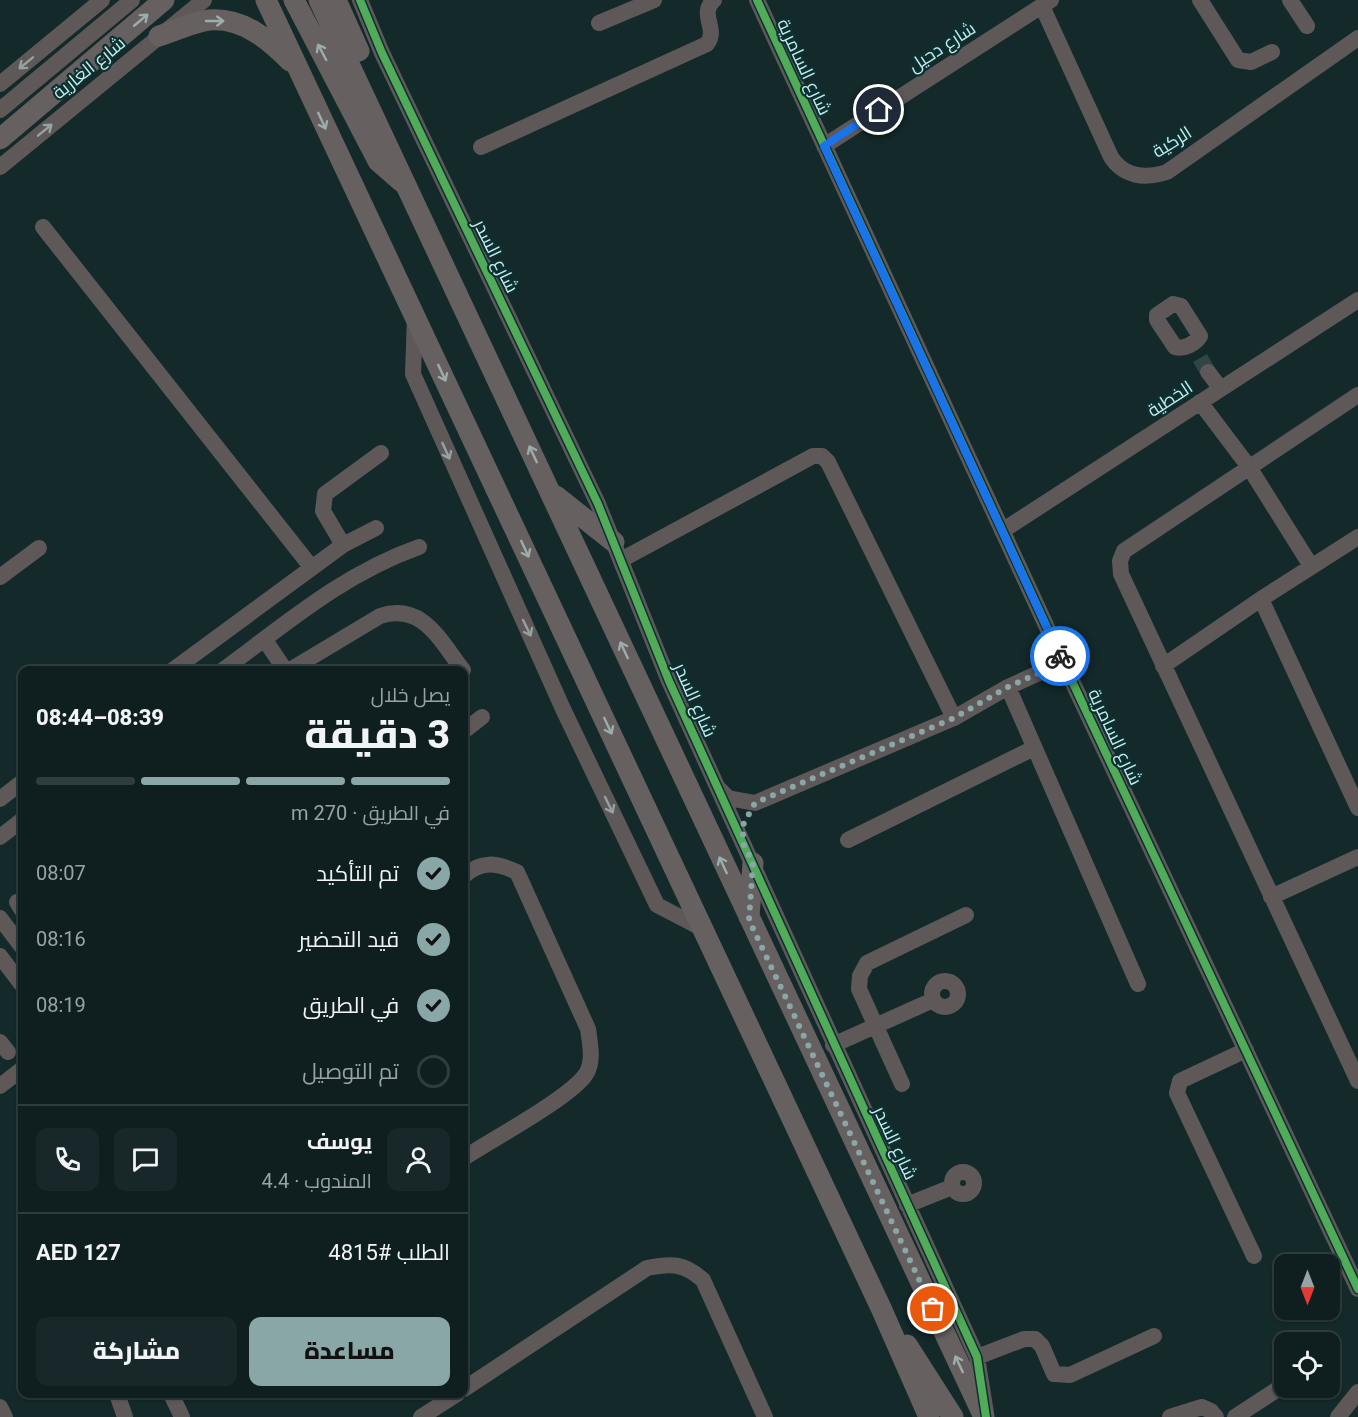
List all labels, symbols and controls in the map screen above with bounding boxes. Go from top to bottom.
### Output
one-way arrow [133,13,149,26]
one-way arrow [205,15,225,27]
street label: شارع السامرية [771,15,836,119]
street label: شارع دحيل [904,17,980,78]
street label: شارع الغارية [48,32,130,105]
one-way arrow [316,44,327,62]
one-way arrow [19,56,34,70]
pin [853,84,904,135]
icon: home [862,93,895,126]
one-way arrow [317,111,329,129]
street label: الركية [1148,122,1196,162]
one-way arrow [37,123,53,136]
street label: شارع السدر [467,215,523,297]
one-way arrow [436,363,448,381]
street label: الخطية [1143,376,1196,421]
one-way arrow [442,442,453,460]
one-way arrow [526,445,537,463]
one-way arrow [519,540,531,558]
one-way arrow [522,619,534,637]
courier [1030,626,1090,686]
icon: bike [1044,640,1077,673]
one-way arrow [617,641,629,659]
street label: شارع السدر [668,659,721,741]
text: يصل خلال [371,683,450,707]
street label: شارع السامرية [1082,685,1147,789]
text: 08:39–08:44 [36,705,164,730]
text: 3 دقيقة [305,712,450,758]
one-way arrow [602,716,614,734]
one-way arrow [604,796,616,814]
text: في الطريق · 270 m [291,801,450,825]
one-way arrow [717,856,729,874]
icon: check [417,857,450,890]
text: 08:07 [36,861,86,885]
text: تم التأكيد [316,861,399,886]
icon: check [417,923,450,956]
text: 08:16 [36,927,86,951]
text: قيد التحضير [298,927,399,952]
icon: check [417,989,450,1022]
text: 08:19 [36,993,86,1017]
text: في الطريق [303,993,399,1018]
text: تم التوصيل [302,1059,399,1084]
street label: شارع السدر [867,1102,922,1184]
button: phone [36,1128,99,1191]
button: chat [114,1128,177,1191]
button: person [387,1128,450,1191]
text: يوسف [307,1129,372,1154]
text: المندوب · 4.4 [261,1169,372,1193]
text: AED 127 [36,1240,121,1265]
text: الطلب #4815 [328,1240,450,1265]
north arrow [1274,1254,1340,1320]
map controls [1274,1254,1340,1398]
pin [907,1283,958,1334]
icon: bag [916,1292,949,1325]
button: مشاركة [36,1317,237,1386]
button: مساعدة [249,1317,450,1386]
button: locate [1274,1332,1340,1398]
one-way arrow [952,1356,964,1374]

